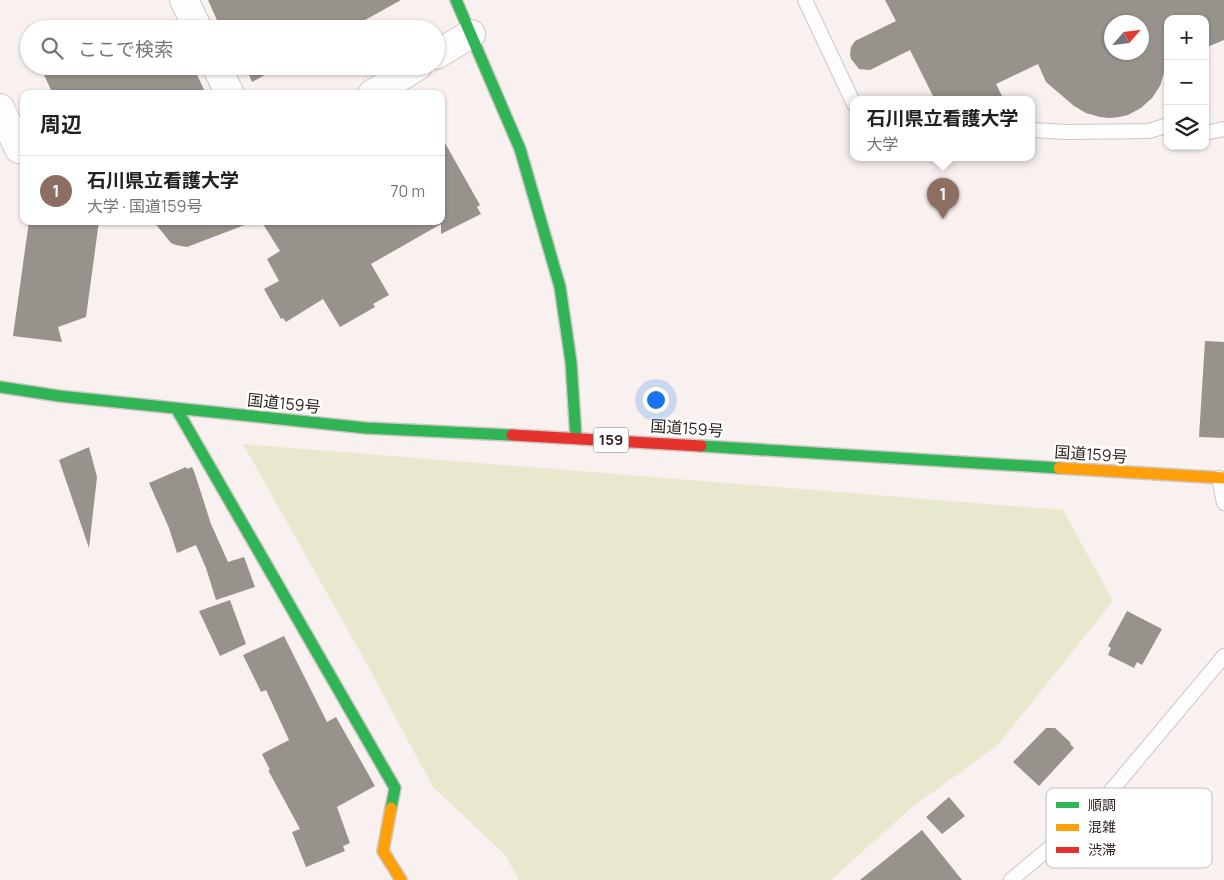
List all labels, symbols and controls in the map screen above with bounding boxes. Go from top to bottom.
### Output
north arrow [1104,15,1149,60]
map controls [1164,15,1209,150]
button: + [1164,15,1209,60]
search box [20,20,445,75]
icon: search [38,34,66,62]
text: ここで検索 [78,36,173,62]
button: − [1164,60,1209,105]
popup [850,96,1035,161]
text: 石川県立看護大学 [866,105,1019,131]
button: layers [1164,105,1209,150]
text: 周辺 [40,110,82,138]
text: 大学 [866,133,899,155]
text: 石川県立看護大学 [87,167,239,193]
pin: 1 [927,178,959,219]
text: 1 [52,180,60,202]
text: 70 m [390,180,425,202]
text: 大学 · 国道159号 [87,195,202,217]
your location [643,387,669,413]
street label: 国道159号 [246,388,322,418]
street label: 国道159号 [650,414,724,442]
road number: 159 [594,428,628,452]
street label: 国道159号 [1054,440,1128,468]
legend [1046,788,1212,868]
text: 順調 [1088,795,1116,814]
text: 混雑 [1088,817,1116,836]
text: 渋滞 [1088,840,1116,859]

